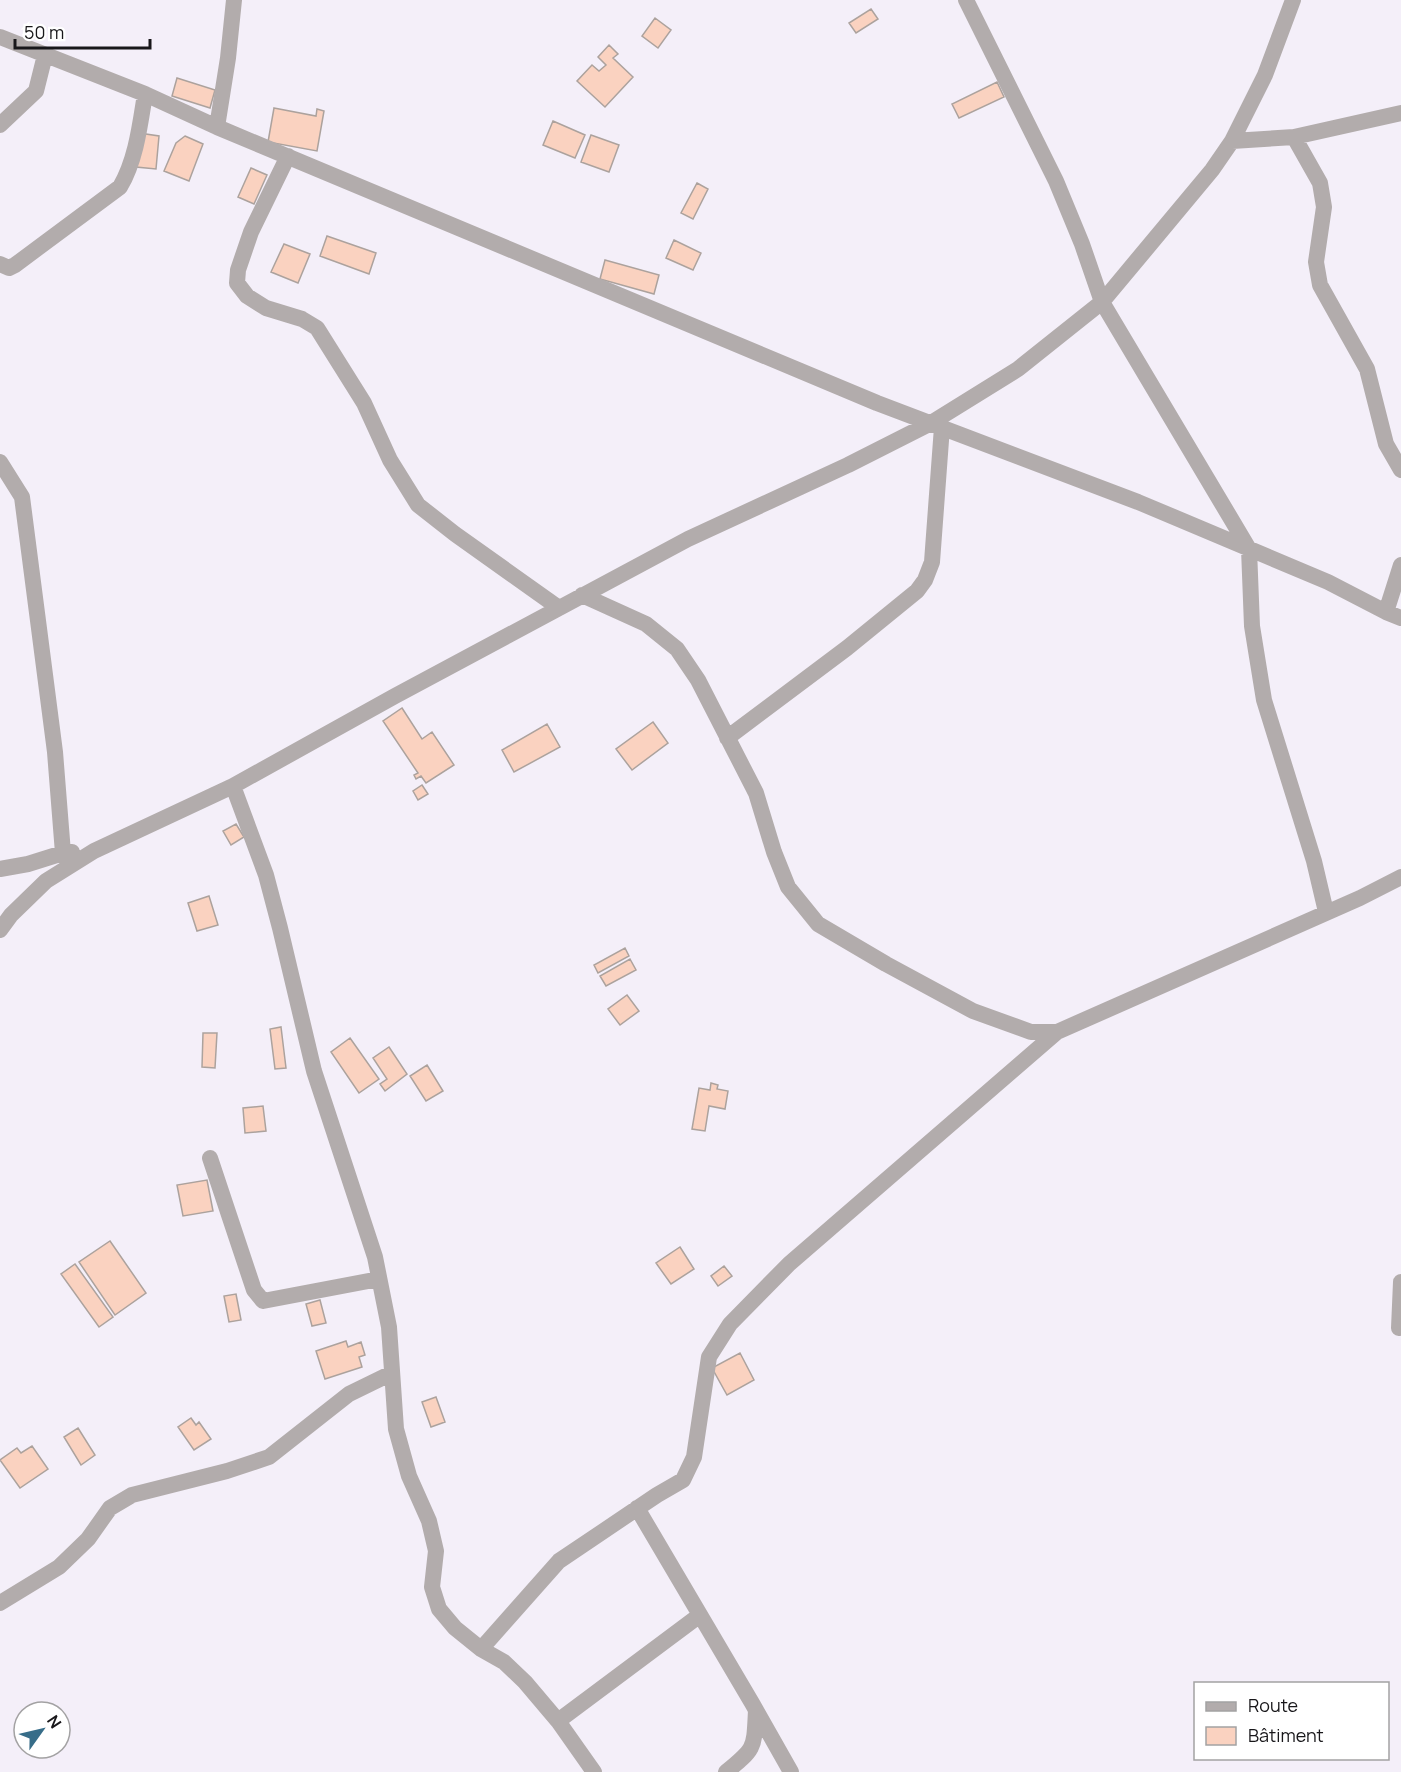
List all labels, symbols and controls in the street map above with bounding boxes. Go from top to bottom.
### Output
scale bar [15,12,150,50]
text: 50 m [24,20,64,44]
legend [1194,1682,1389,1760]
text: Route [1248,1693,1298,1717]
north arrow [12,1700,72,1760]
text: N [42,1711,67,1733]
text: Bâtiment [1248,1723,1324,1747]

